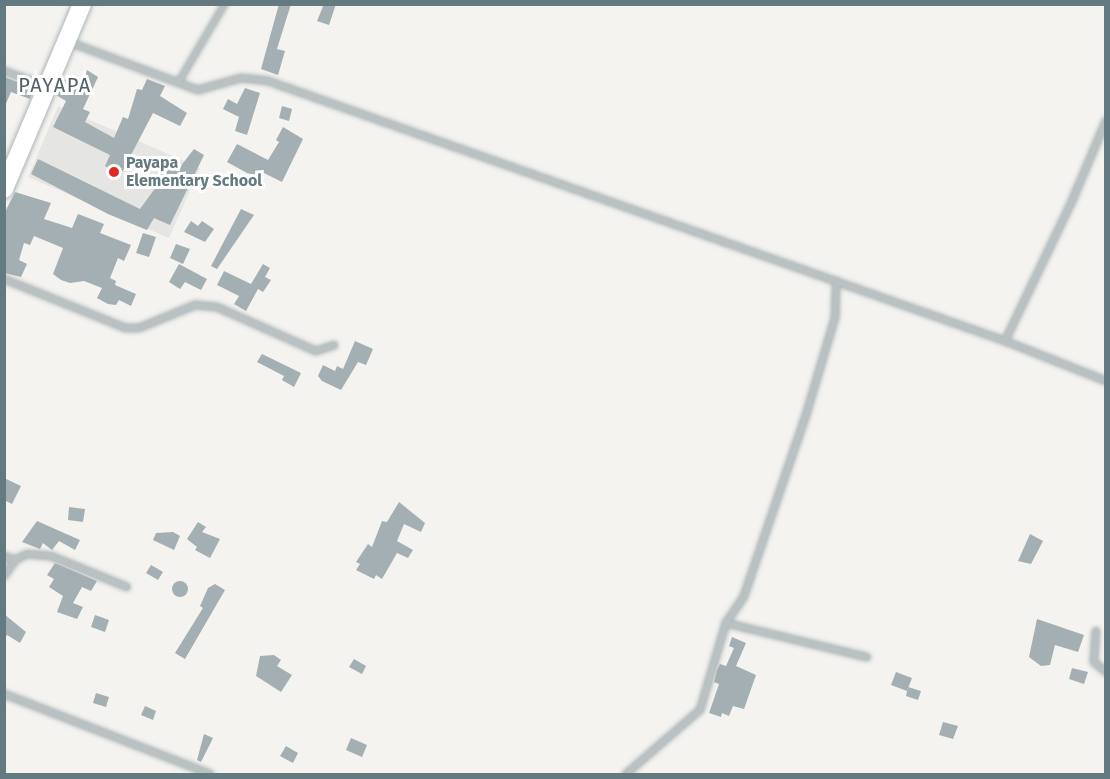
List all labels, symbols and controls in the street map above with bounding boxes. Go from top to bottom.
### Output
district label: PAYAPA [18,73,92,97]
place label: Payapa Elementary School [126,153,262,191]
marker: Payapa Elementary School [107,165,121,179]

